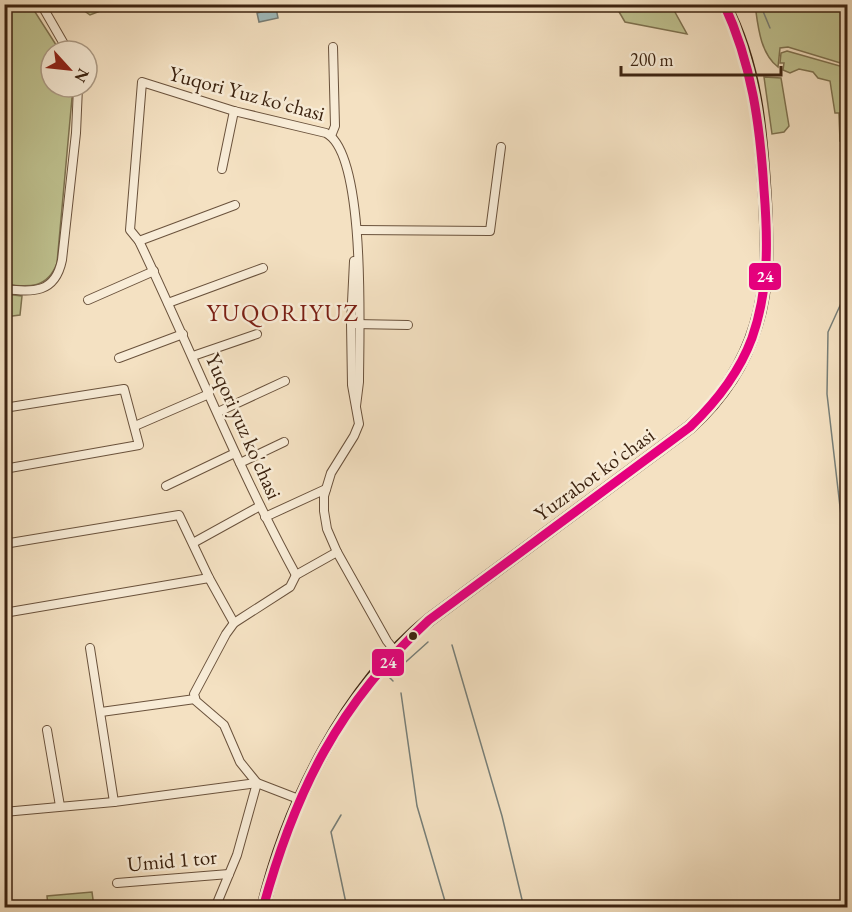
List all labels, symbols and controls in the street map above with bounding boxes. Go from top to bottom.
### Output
north arrow [39,39,99,99]
scale bar [621,39,782,77]
text: 200 m [630,48,674,71]
street label: Yuqori Yuz ko'chasi [166,59,328,127]
text: N [70,65,94,86]
line badge: 24 [748,262,782,291]
text: 24 [757,266,774,287]
district label: YUQORIYUZ [206,297,360,328]
street label: Yuqori yuz ko'chasi [200,349,288,503]
street label: Yuzrabot ko'chasi [528,421,660,527]
unlabelled marker [407,630,419,642]
line badge: 24 [371,648,405,677]
text: 24 [380,652,397,673]
street label: Umid 1 tor [126,843,218,877]

